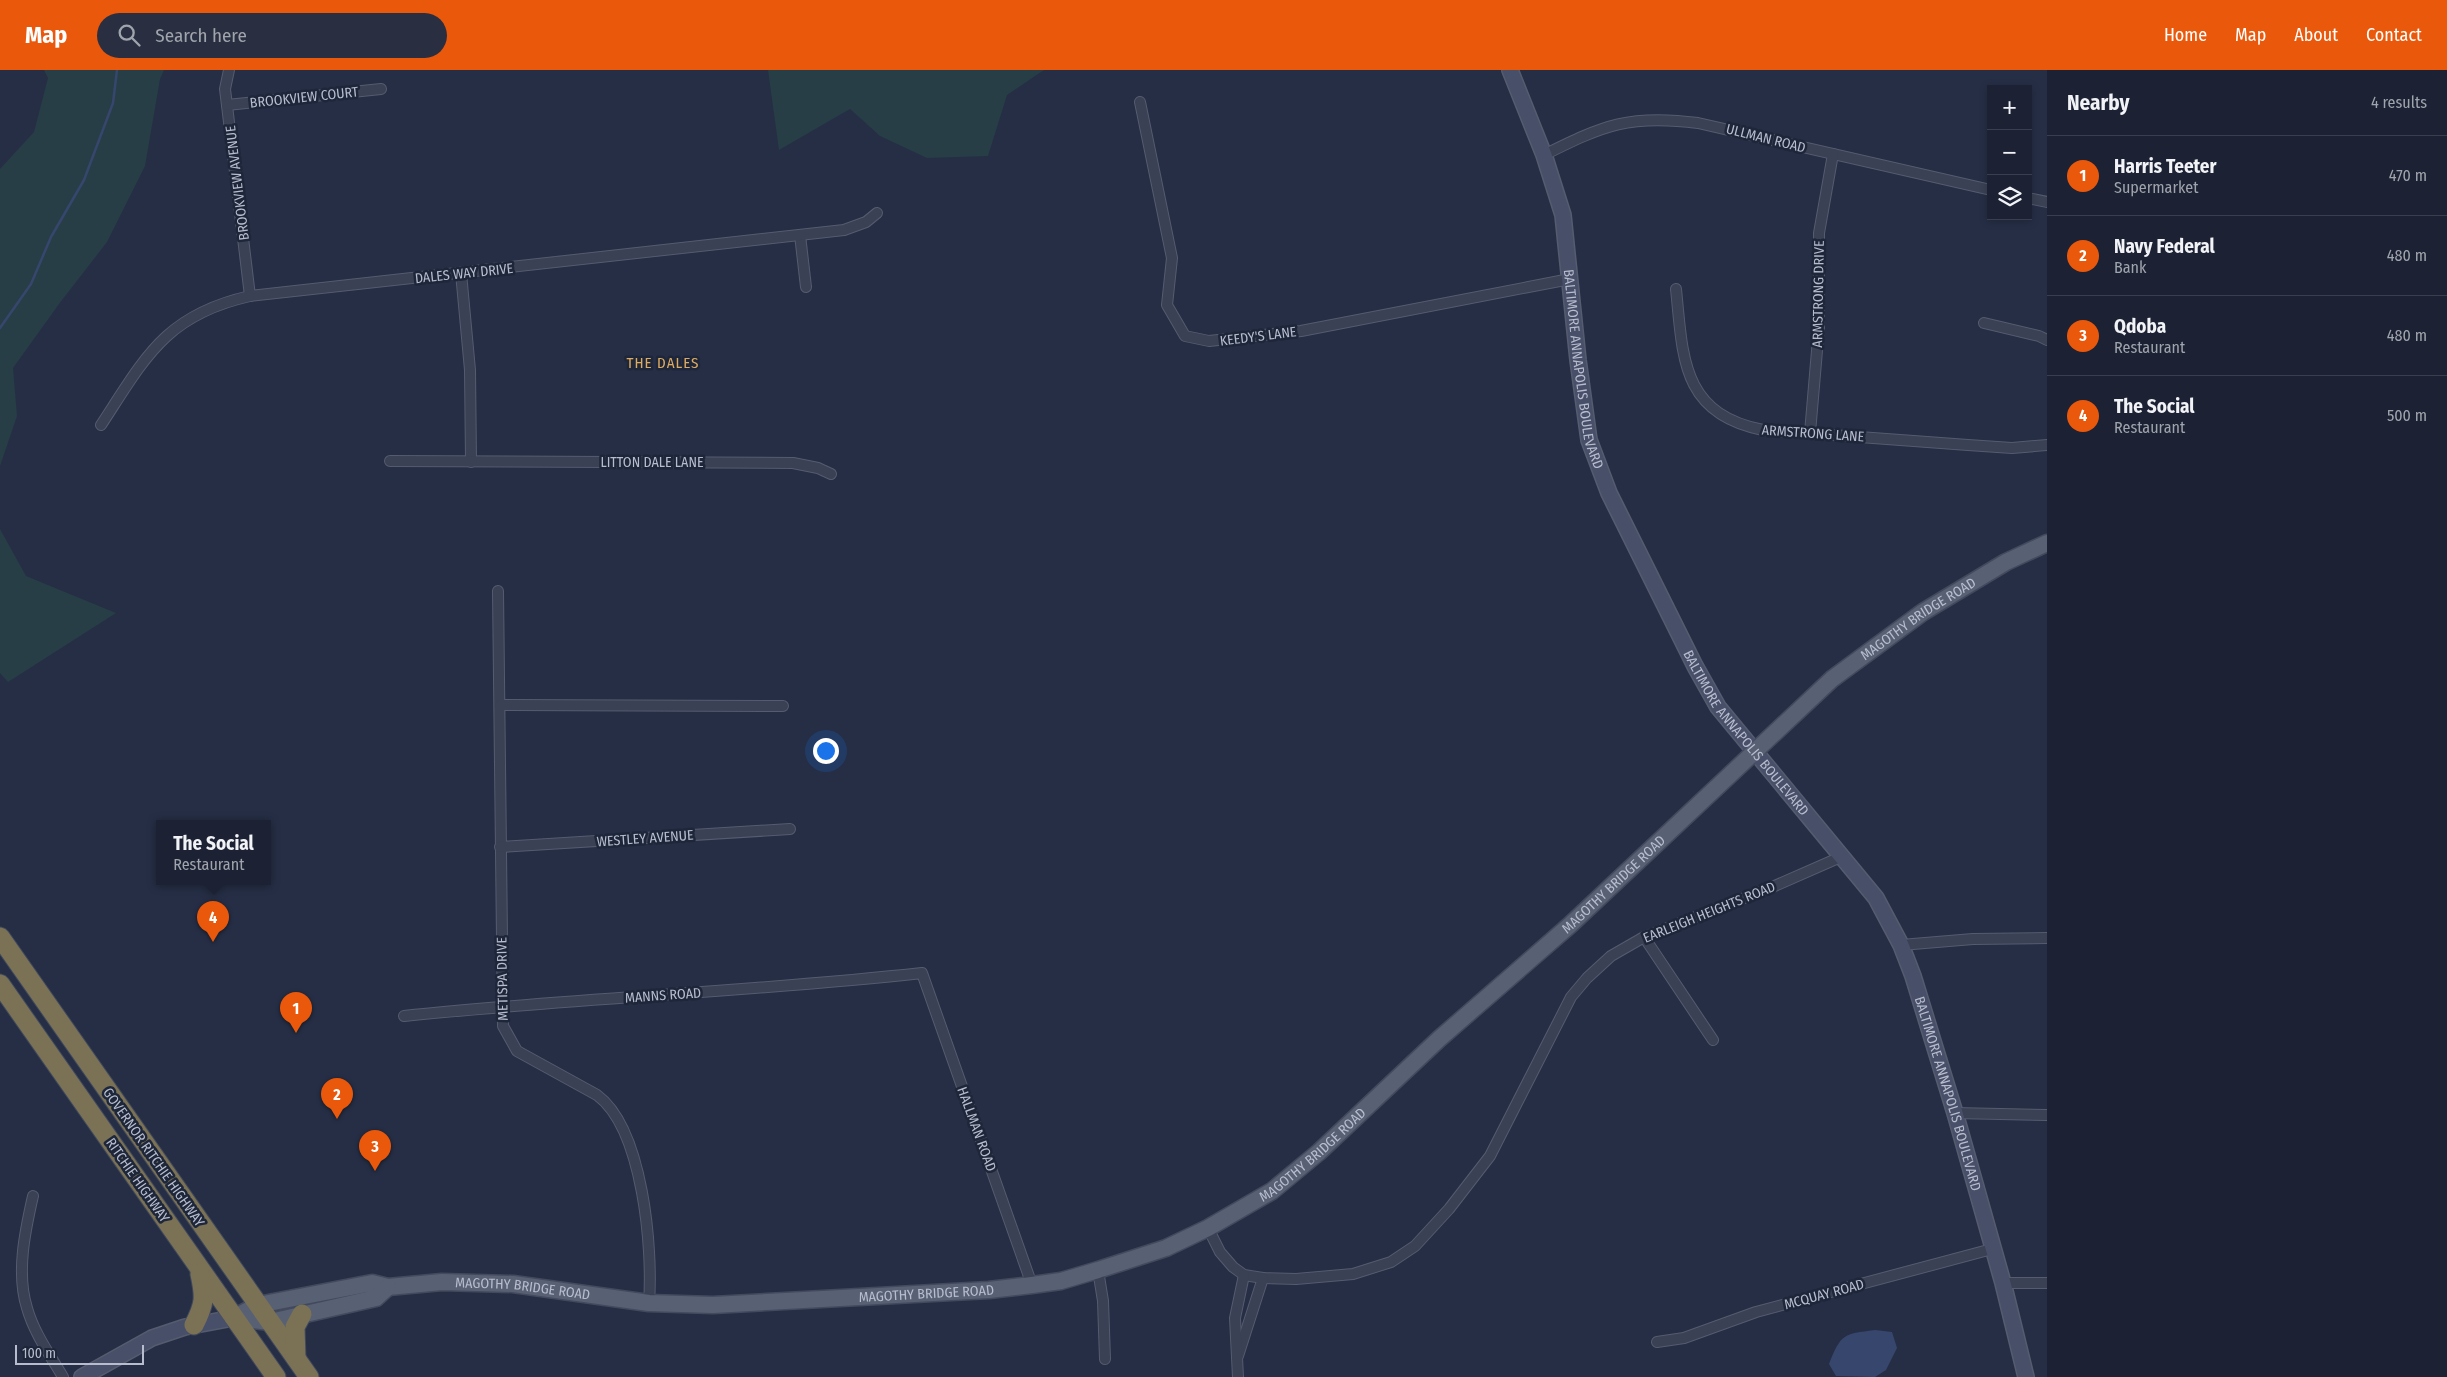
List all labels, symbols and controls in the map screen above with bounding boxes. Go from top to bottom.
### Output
search box [97,13,447,58]
text: Map [25,21,67,49]
icon: search [115,21,143,49]
text: Search here [155,24,247,47]
text: Home [2164,24,2207,46]
text: Map [2235,24,2266,46]
text: About [2294,24,2338,46]
text: Contact [2366,24,2422,46]
street label: BROOKVIEW COURT [249,83,360,112]
map controls [1987,85,2032,220]
button: + [1987,85,2032,130]
text: Nearby [2067,90,2129,116]
text: 4 results [2371,93,2427,112]
street label: ULLMAN ROAD [1724,120,1807,157]
street label: BROOKVIEW AVENUE [222,124,253,241]
button: − [1987,130,2032,175]
text: Harris Teeter [2114,155,2216,178]
text: 1 [2080,166,2086,185]
text: 470 m [2389,166,2427,185]
button: layers [1987,175,2032,220]
text: Supermarket [2114,178,2198,197]
text: Navy Federal [2114,235,2215,258]
street label: ARMSTRONG DRIVE [1809,240,1828,348]
text: 2 [2079,246,2087,265]
text: 480 m [2387,246,2427,265]
text: Bank [2114,258,2146,277]
street label: DALES WAY DRIVE [414,260,514,287]
street label: BALTIMORE ANNAPOLIS BOULEVARD [1560,268,1607,471]
text: Qdoba [2114,315,2166,338]
street label: KEEDY'S LANE [1219,323,1298,350]
text: 3 [2079,326,2087,345]
text: 480 m [2387,326,2427,345]
text: Restaurant [2114,338,2185,357]
district label: THE DALES [626,354,700,372]
text: The Social [2114,395,2195,418]
text: 4 [2079,406,2087,425]
text: 500 m [2387,406,2427,425]
text: Restaurant [2114,418,2185,437]
street label: ARMSTRONG LANE [1761,421,1865,446]
street label: LITTON DALE LANE [601,454,704,471]
street label: MAGOTHY BRIDGE ROAD [1857,574,1979,664]
street label: BALTIMORE ANNAPOLIS BOULEVARD [1679,647,1812,819]
your location [813,738,839,764]
popup [156,820,271,885]
street label: WESTLEY AVENUE [596,827,695,850]
text: The Social [173,832,254,855]
street label: MAGOTHY BRIDGE ROAD [1559,832,1669,937]
text: Restaurant [173,855,244,874]
street label: EARLEIGH HEIGHTS ROAD [1641,878,1778,947]
pin: 4 [197,901,229,942]
street label: METISPA DRIVE [493,936,512,1021]
street label: MANNS ROAD [624,984,702,1007]
pin: 1 [280,992,312,1033]
street label: BALTIMORE ANNAPOLIS BOULEVARD [1911,995,1985,1193]
pin: 2 [321,1078,353,1119]
street label: GOVERNOR RITCHIE HIGHWAY [100,1084,208,1230]
street label: HALLMAN ROAD [953,1085,1000,1174]
street label: MAGOTHY BRIDGE ROAD [1256,1104,1369,1206]
pin: 3 [359,1130,391,1171]
street label: RITCHIE HIGHWAY [103,1135,173,1225]
street label: MAGOTHY BRIDGE ROAD [455,1274,591,1304]
street label: MCQUAY ROAD [1782,1276,1866,1313]
street label: MAGOTHY BRIDGE ROAD [858,1281,995,1306]
scale bar [15,1342,144,1365]
text: 100 m [22,1345,56,1362]

